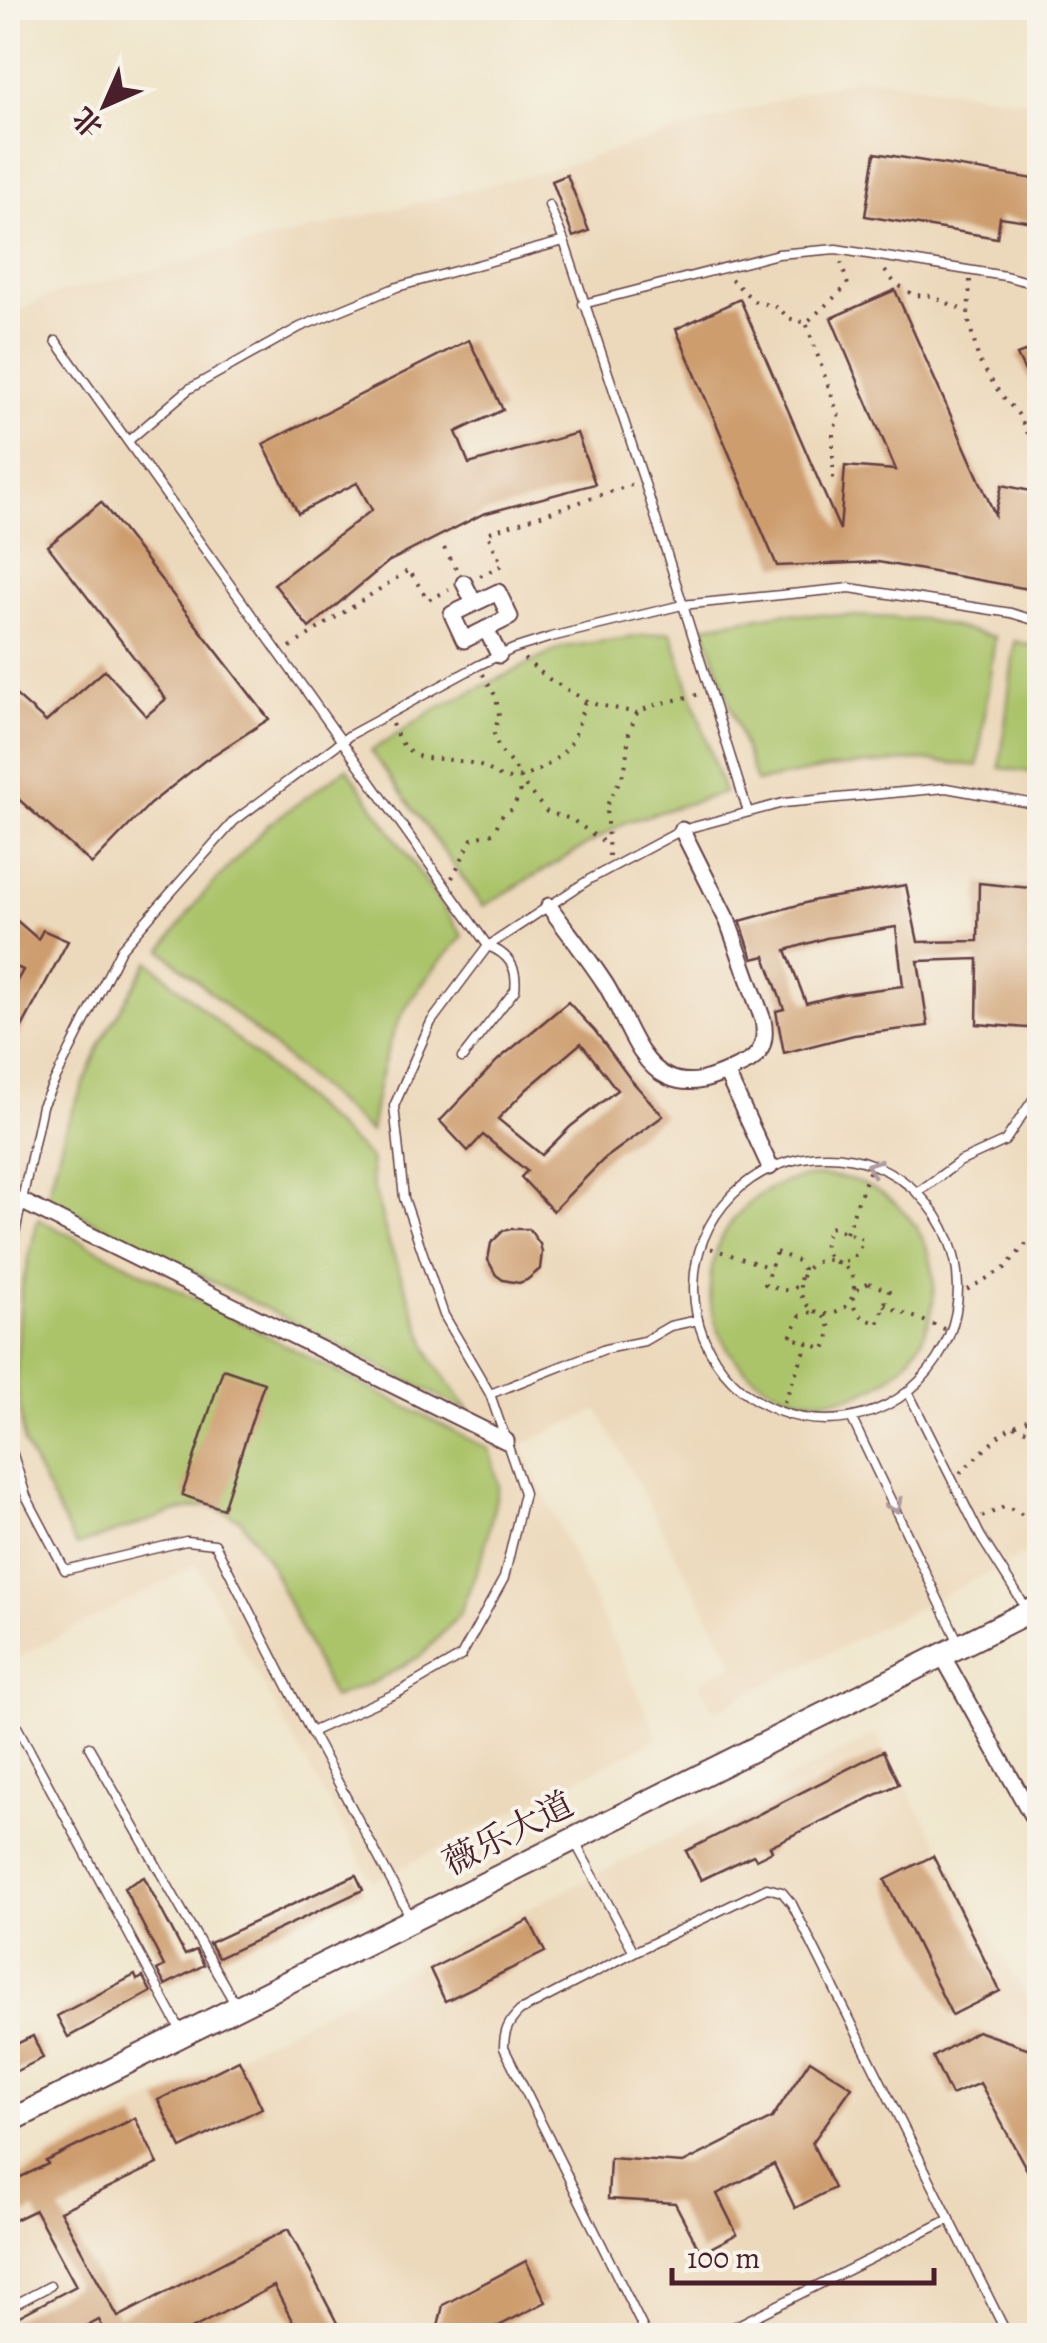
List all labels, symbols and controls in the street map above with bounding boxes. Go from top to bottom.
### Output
north arrow [55,55,155,155]
text: 北 [65,99,111,145]
one-way arrow [866,1158,883,1178]
one-way arrow [883,1496,902,1514]
street label: 薇乐大道 [435,1780,581,1886]
scale bar [672,2223,934,2285]
text: 100 m [687,2238,760,2278]

